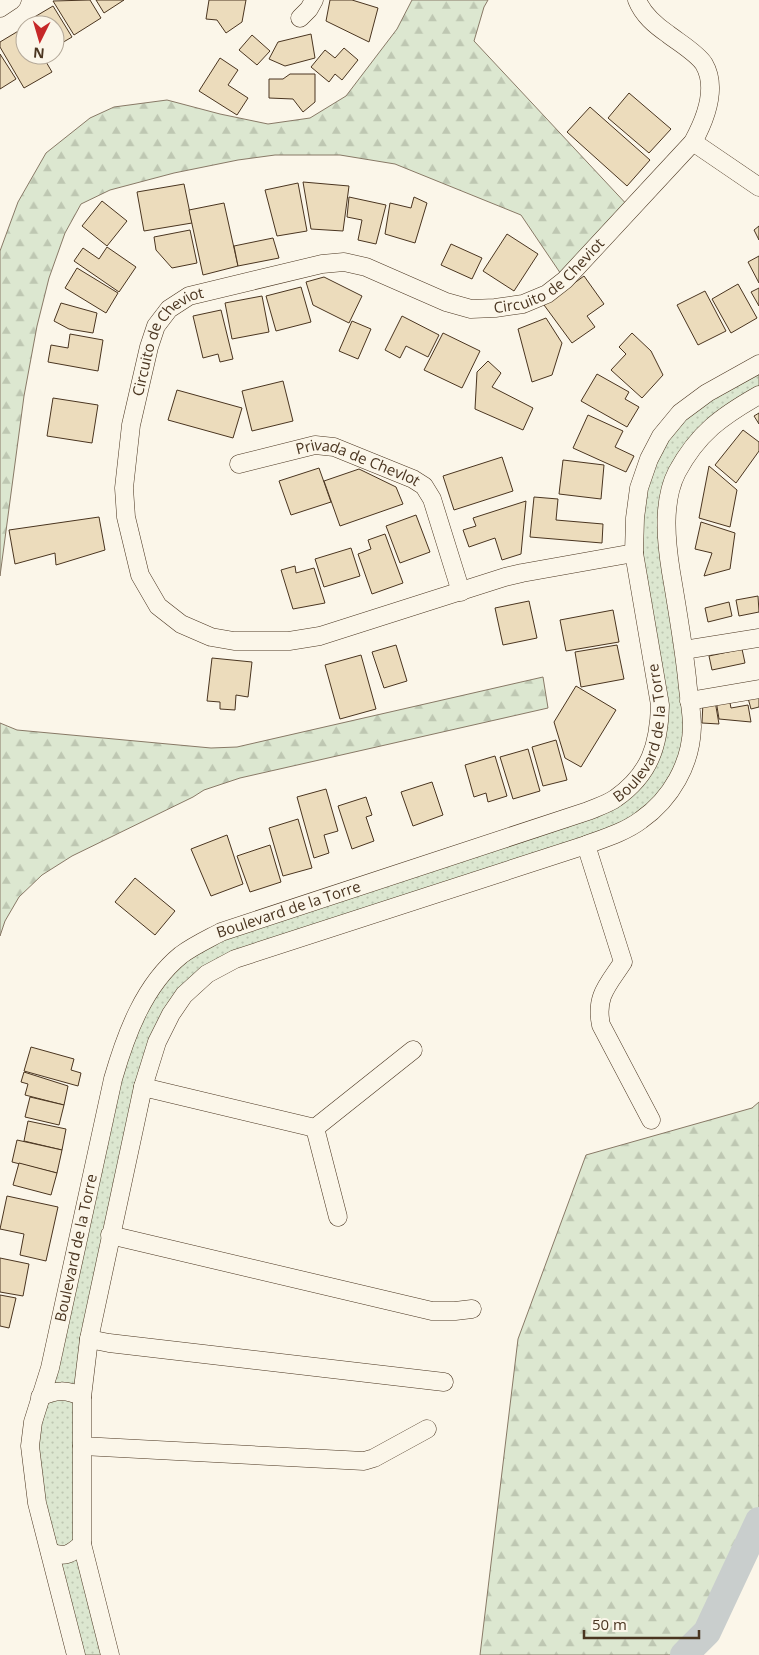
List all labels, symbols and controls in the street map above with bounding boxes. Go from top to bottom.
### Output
north arrow [15,15,65,65]
text: N [32,43,45,63]
street label: Circuito de Cheviot [492,233,608,317]
street label: Circuito de Cheviot [127,282,205,398]
street label: Privada de Chevlot [293,434,424,490]
street label: Boulevard de la Torre [608,662,669,806]
street label: Boulevard de la Torre [214,876,363,942]
street label: Boulevard de la Torre [49,1172,101,1324]
scale bar [584,1608,699,1640]
text: 50 m [592,1614,627,1634]

